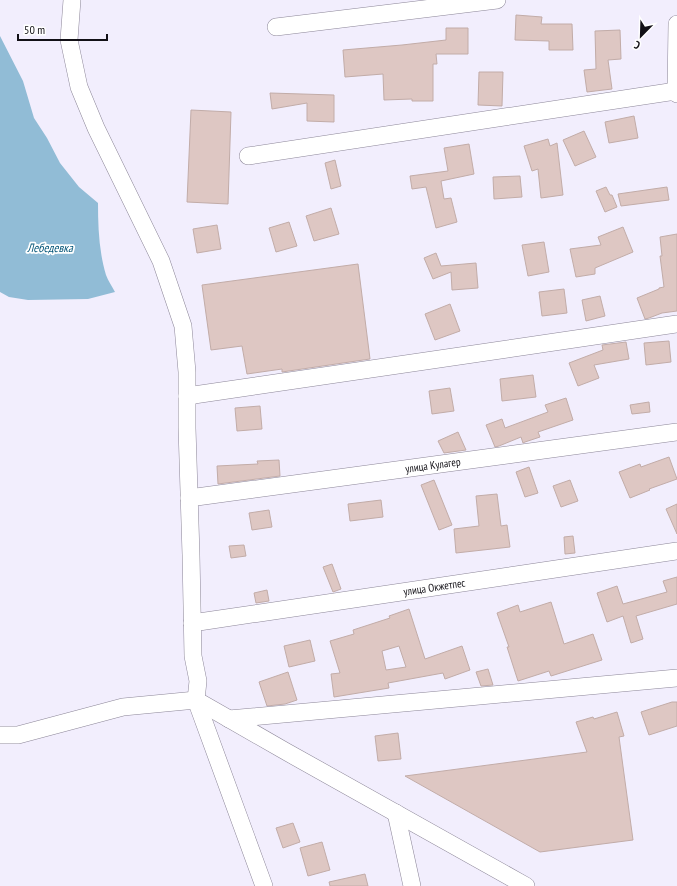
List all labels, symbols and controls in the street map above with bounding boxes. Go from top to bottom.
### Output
scale bar [18,16,107,42]
north arrow [621,16,661,56]
text: 50 m [24,22,45,37]
text: С [632,38,642,53]
water label: Лебедевка [26,240,74,255]
street label: улица Кулагер [404,454,462,476]
street label: улица Окжетпес [402,576,466,599]

